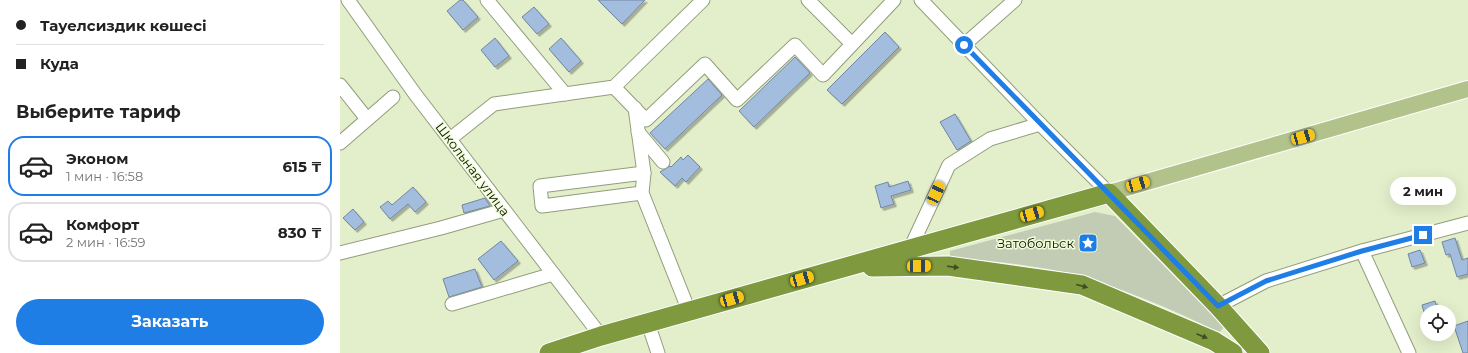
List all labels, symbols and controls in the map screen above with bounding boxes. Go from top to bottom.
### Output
text: Тауелсиздик көшесі [40,16,207,35]
route start [955,36,973,54]
text: Куда [40,54,79,73]
text: Выберите тариф [16,101,181,123]
street label: Школьная улица [432,119,514,219]
car [1290,128,1316,146]
icon: car [18,148,54,184]
text: Эконом [66,149,128,168]
text: 615 ₸ [282,157,322,176]
text: 1 мин · 16:58 [66,168,143,184]
car [1125,175,1151,193]
callout: 2 мин [1390,177,1456,205]
car [925,180,947,206]
text: 2 мин [1403,183,1443,199]
car [1019,205,1045,223]
icon: car [18,214,54,250]
text: Комфорт [66,215,139,234]
text: 830 ₸ [278,223,322,242]
route end [1414,226,1432,244]
place icon: Затобольск [1077,232,1099,254]
text: 2 мин · 16:59 [66,234,146,250]
place label: Затобольск [997,235,1074,251]
car [907,260,931,272]
one-way arrow [947,264,959,270]
car [789,270,815,288]
one-way arrow [1076,283,1088,289]
car [719,290,745,308]
button: Заказать [16,299,324,345]
map controls [1420,305,1456,341]
button: locate [1420,305,1456,341]
one-way arrow [1196,333,1207,339]

